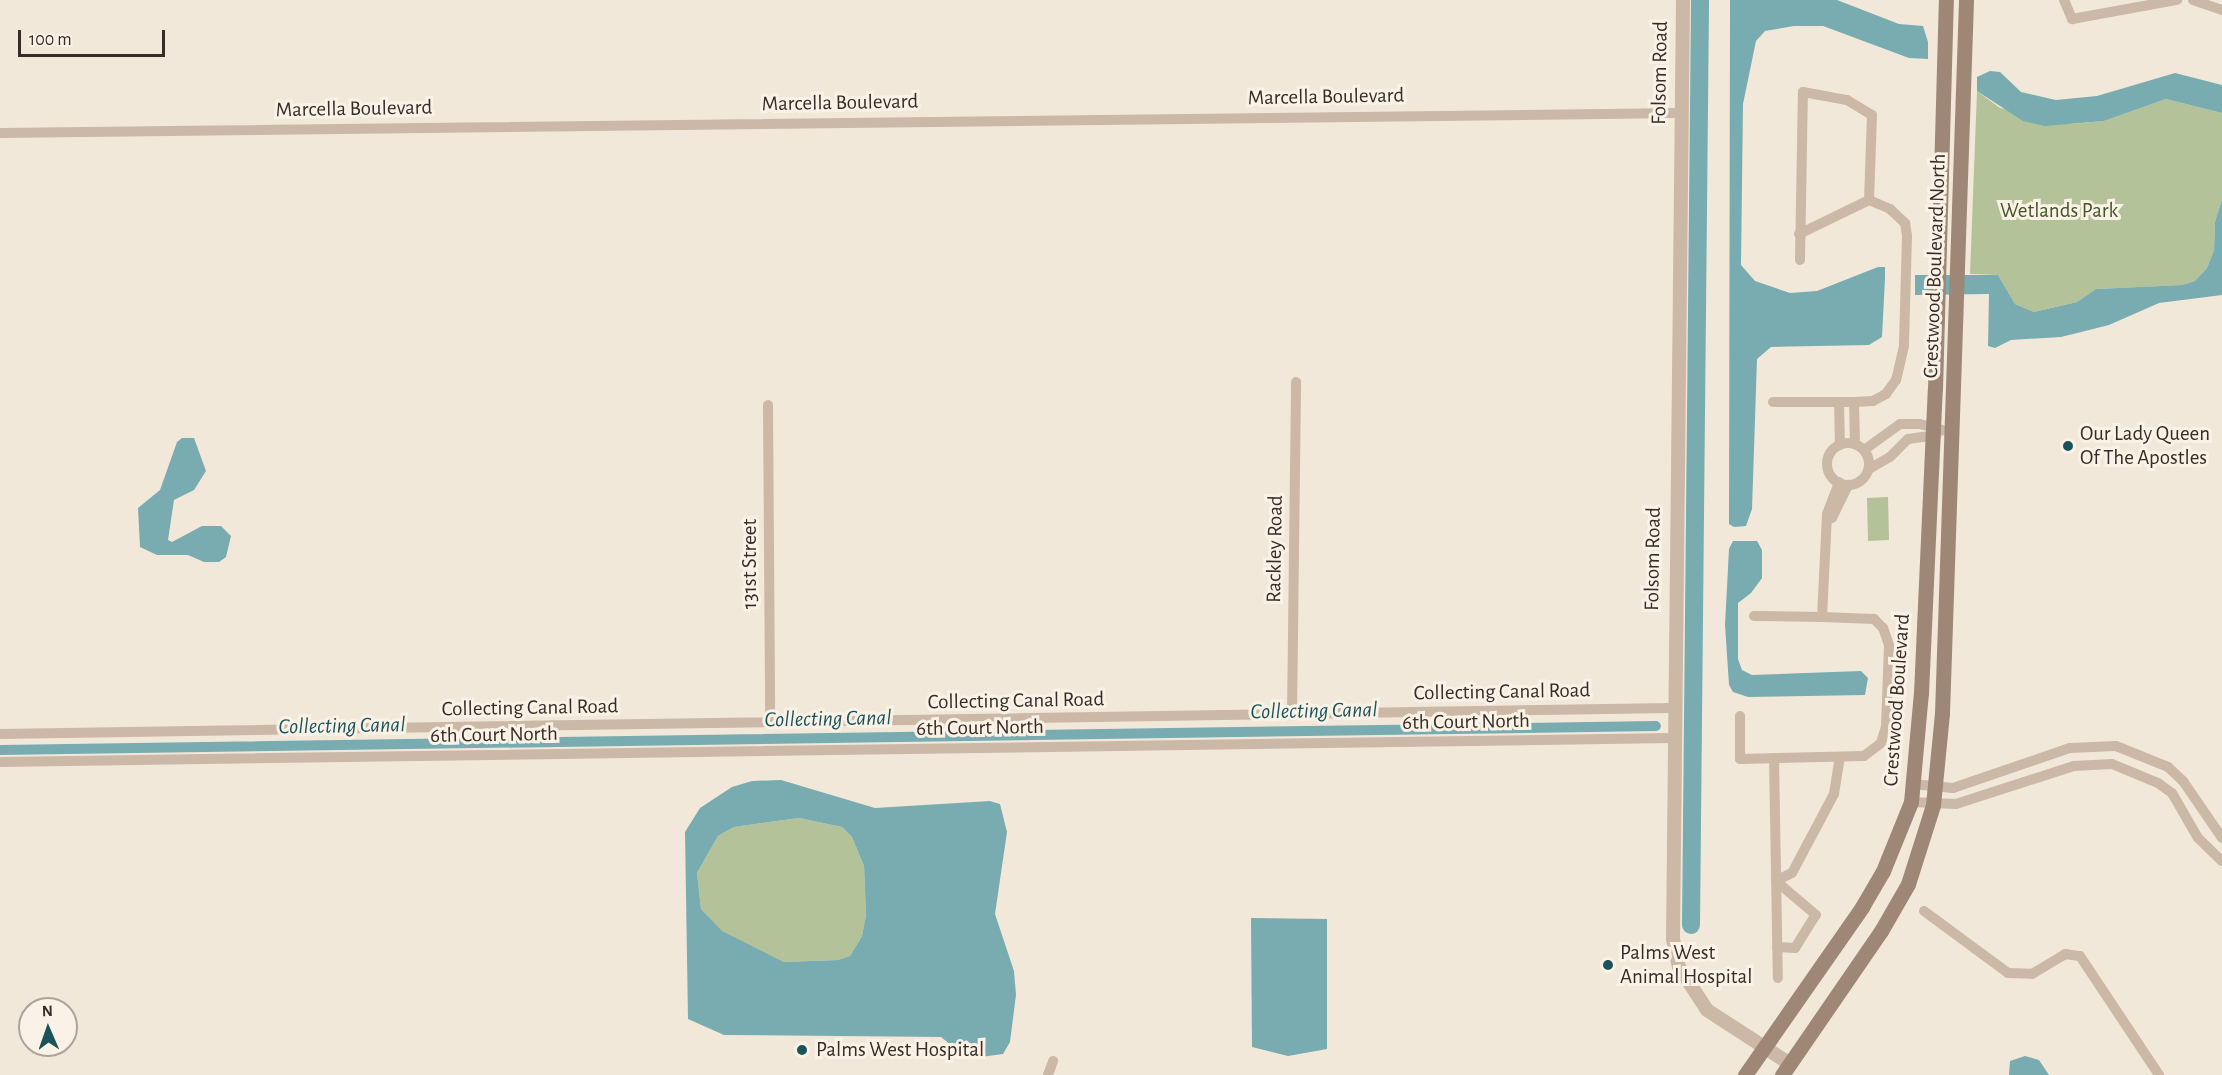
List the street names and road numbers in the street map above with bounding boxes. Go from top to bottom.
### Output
street label: Folsom Road [1646,21,1674,125]
street label: Marcella Boulevard [1248,83,1404,111]
street label: Marcella Boulevard [762,89,918,117]
street label: Marcella Boulevard [276,95,432,123]
street label: Crestwood Boulevard North [1918,153,1952,379]
street label: Rackley Road [1261,495,1289,603]
street label: Folsom Road [1639,507,1667,611]
street label: 131st Street [737,519,763,609]
street label: Crestwood Boulevard [1878,613,1916,787]
street label: Collecting Canal Road [1413,678,1591,706]
street label: Collecting Canal Road [927,687,1105,715]
street label: Collecting Canal Road [441,694,619,722]
street label: 6th Court North [1402,708,1530,736]
street label: 6th Court North [916,714,1044,742]
street label: 6th Court North [430,721,558,749]

